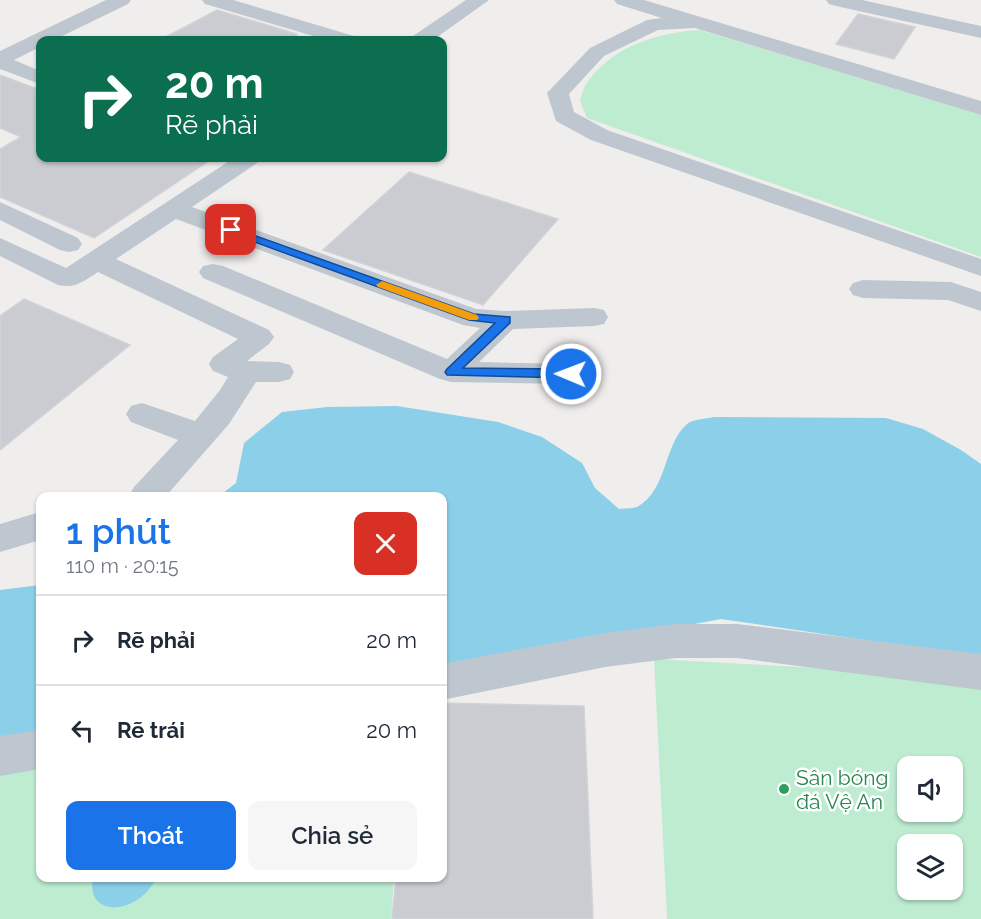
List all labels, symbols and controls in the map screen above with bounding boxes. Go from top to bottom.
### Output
text: 20 m [165,59,264,108]
icon: right [66,60,144,138]
text: Rẽ phải [165,109,258,140]
pin [205,204,256,255]
icon: arrive [214,213,247,246]
position arrow [539,342,603,406]
text: 1 phút [66,510,171,552]
button: close [354,512,417,575]
text: 110 m · 20:15 [66,554,179,578]
icon: right [66,624,99,657]
text: Rẽ phải [117,627,195,653]
text: 20 m [366,627,417,653]
icon: left [66,714,99,747]
text: Rẽ trái [117,717,185,743]
text: 20 m [366,717,417,743]
map controls [897,756,963,900]
button: sound [897,756,963,822]
place label: Sân bóng đá Vệ An [796,765,888,814]
marker: Sân bóng đá Vệ An [777,782,791,796]
button: Thoát [66,801,236,870]
button: Chia sẻ [248,801,417,870]
button: layers [897,834,963,900]

